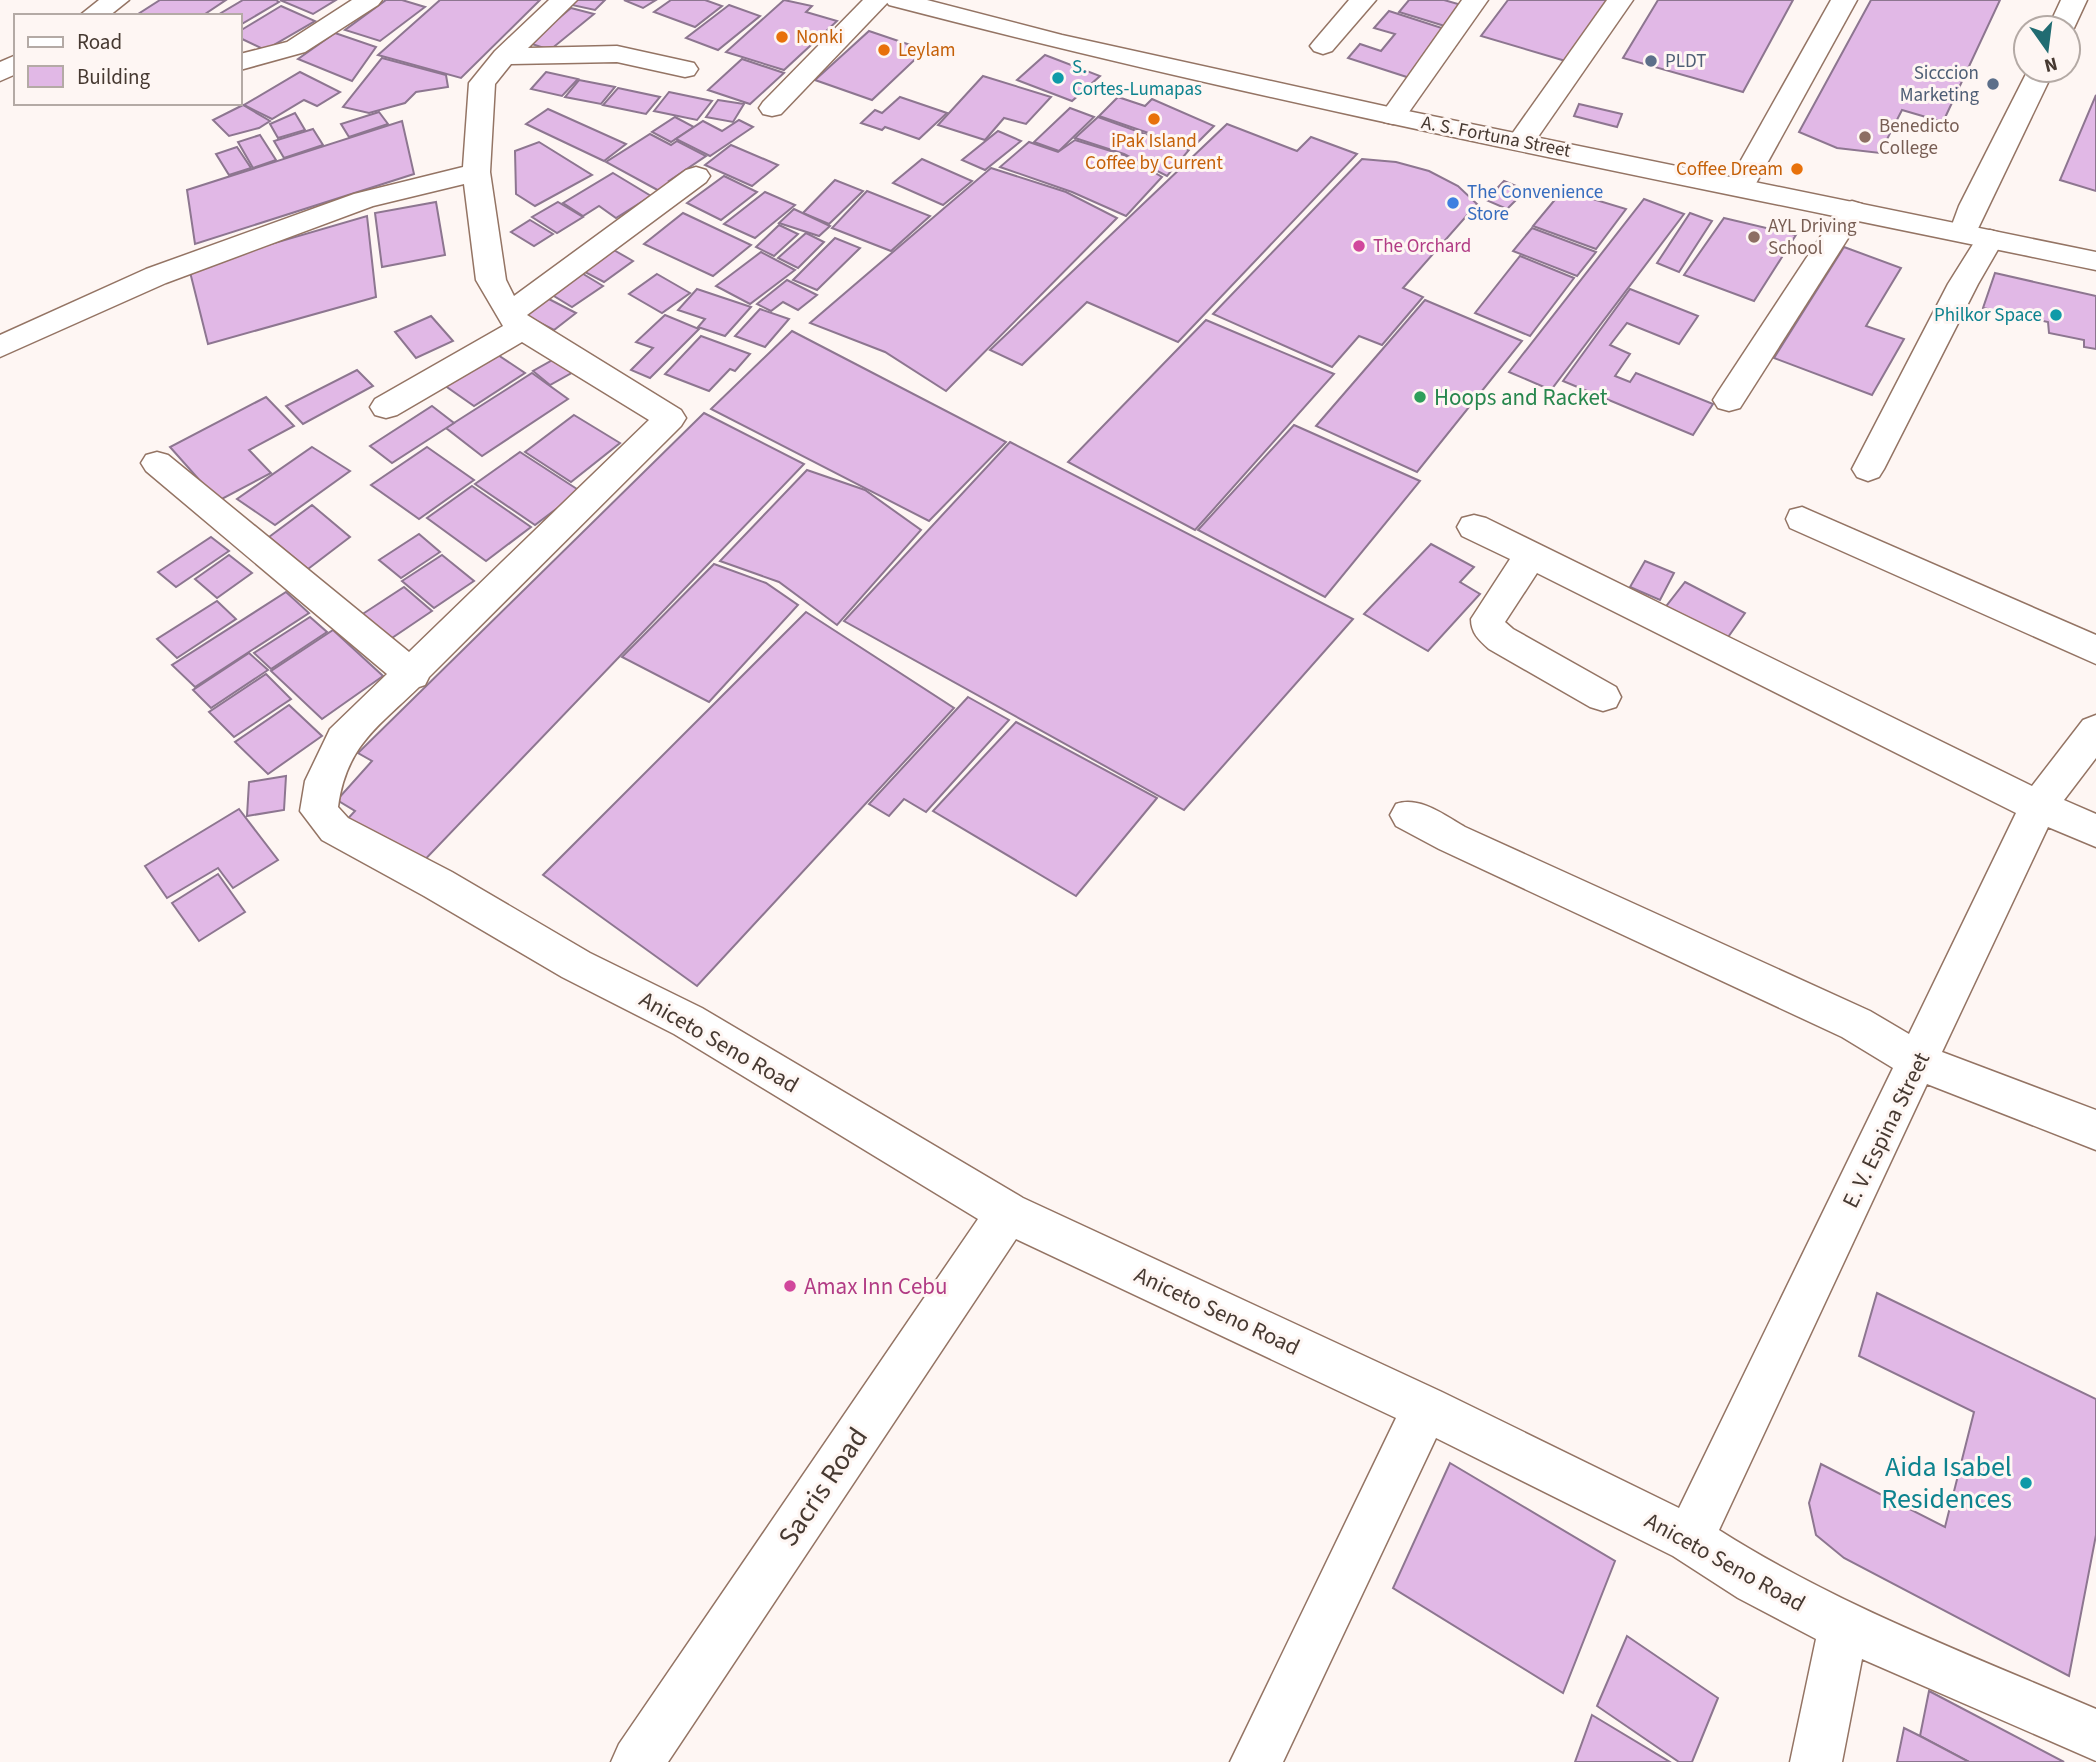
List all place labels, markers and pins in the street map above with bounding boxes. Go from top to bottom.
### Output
place label: Nonki [796,24,843,51]
marker: Nonki [774,29,790,45]
place label: Leylam [898,37,956,64]
marker: Leylam [876,42,892,58]
place label: PLDT [1665,48,1706,75]
marker: PLDT [1643,53,1659,69]
place label: S. Cortes-Lumapas [1072,54,1202,103]
place label: Sicccion Marketing [1900,60,1979,109]
marker: S. Cortes-Lumapas [1050,70,1066,86]
marker: Sicccion Marketing [1985,76,2001,92]
marker: iPak Island Coffee by Current [1146,111,1162,127]
place label: Benedicto College [1879,113,1960,162]
place label: iPak Island Coffee by Current [1085,128,1224,177]
marker: Benedicto College [1857,129,1873,145]
place label: Coffee Dream [1676,156,1783,183]
marker: Coffee Dream [1789,161,1805,177]
place label: The Convenience Store [1467,179,1603,228]
marker: The Convenience Store [1445,195,1461,211]
place label: AYL Driving School [1768,213,1857,262]
marker: AYL Driving School [1746,229,1762,245]
place label: The Orchard [1373,233,1471,260]
marker: The Orchard [1351,238,1367,254]
place label: Philkor Space [1934,302,2042,329]
marker: Philkor Space [2048,307,2064,323]
place label: Hoops and Racket [1434,381,1608,414]
marker: Hoops and Racket [1412,389,1428,405]
place label: Amax Inn Cebu [804,1270,948,1303]
marker: Amax Inn Cebu [782,1278,798,1294]
place label: Aida Isabel Residences [1881,1447,2012,1519]
marker: Aida Isabel Residences [2018,1475,2034,1491]

